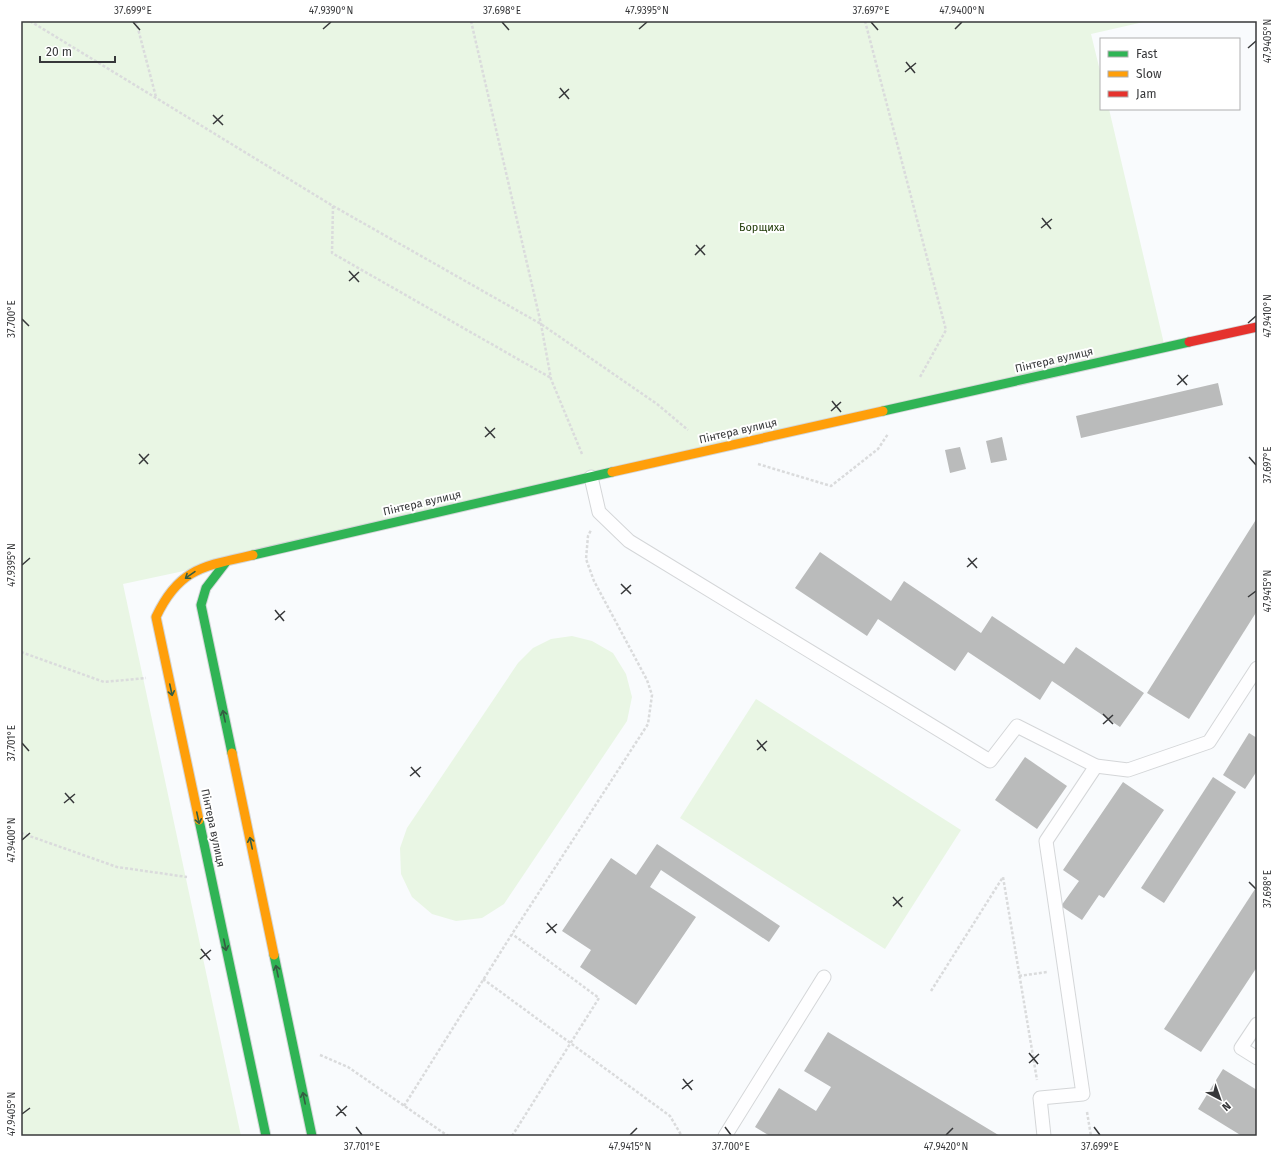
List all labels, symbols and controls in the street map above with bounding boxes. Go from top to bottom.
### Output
text: 37.699°E [114,5,152,17]
text: 47.9390°N [309,5,353,17]
text: 37.698°E [483,5,521,17]
text: 47.9395°N [625,5,669,17]
text: 37.697°E [852,5,890,17]
text: 47.9400°N [939,5,985,17]
text: 47.9405°N [1262,19,1274,63]
scale bar [40,38,115,64]
legend [1100,38,1240,110]
text: 20 m [46,45,72,59]
text: Fast [1136,47,1158,61]
text: Slow [1136,67,1162,81]
text: Jam [1136,87,1156,101]
park label: Борщиха [739,221,785,234]
text: 47.9410°N [1262,294,1274,338]
text: 37.700°E [6,300,18,338]
street label: Пінтера вулиця [1014,345,1094,375]
street label: Пінтера вулиця [698,416,778,446]
text: 37.697°E [1262,446,1274,484]
street label: Пінтера вулиця [382,488,462,518]
text: 47.9395°N [6,543,18,587]
text: 47.9415°N [1262,570,1274,612]
one-way arrow [184,571,195,579]
one-way arrow [168,684,176,697]
one-way arrow [220,710,228,723]
text: 37.701°E [6,725,18,761]
street label: Пінтера вулиця [198,788,228,868]
one-way arrow [195,811,203,824]
text: 47.9400°N [6,817,18,863]
one-way arrow [246,837,254,850]
text: 37.698°E [1262,870,1274,908]
one-way arrow [222,938,230,951]
one-way arrow [273,965,281,978]
north arrow [1200,1079,1240,1119]
text: 47.9405°N [6,1092,18,1136]
one-way arrow [299,1092,307,1105]
text: N [1219,1099,1233,1113]
text: 37.701°E [344,1141,380,1153]
text: 47.9415°N [609,1141,651,1153]
text: 37.700°E [712,1141,750,1153]
text: 47.9420°N [924,1141,968,1153]
text: 37.699°E [1081,1141,1119,1153]

